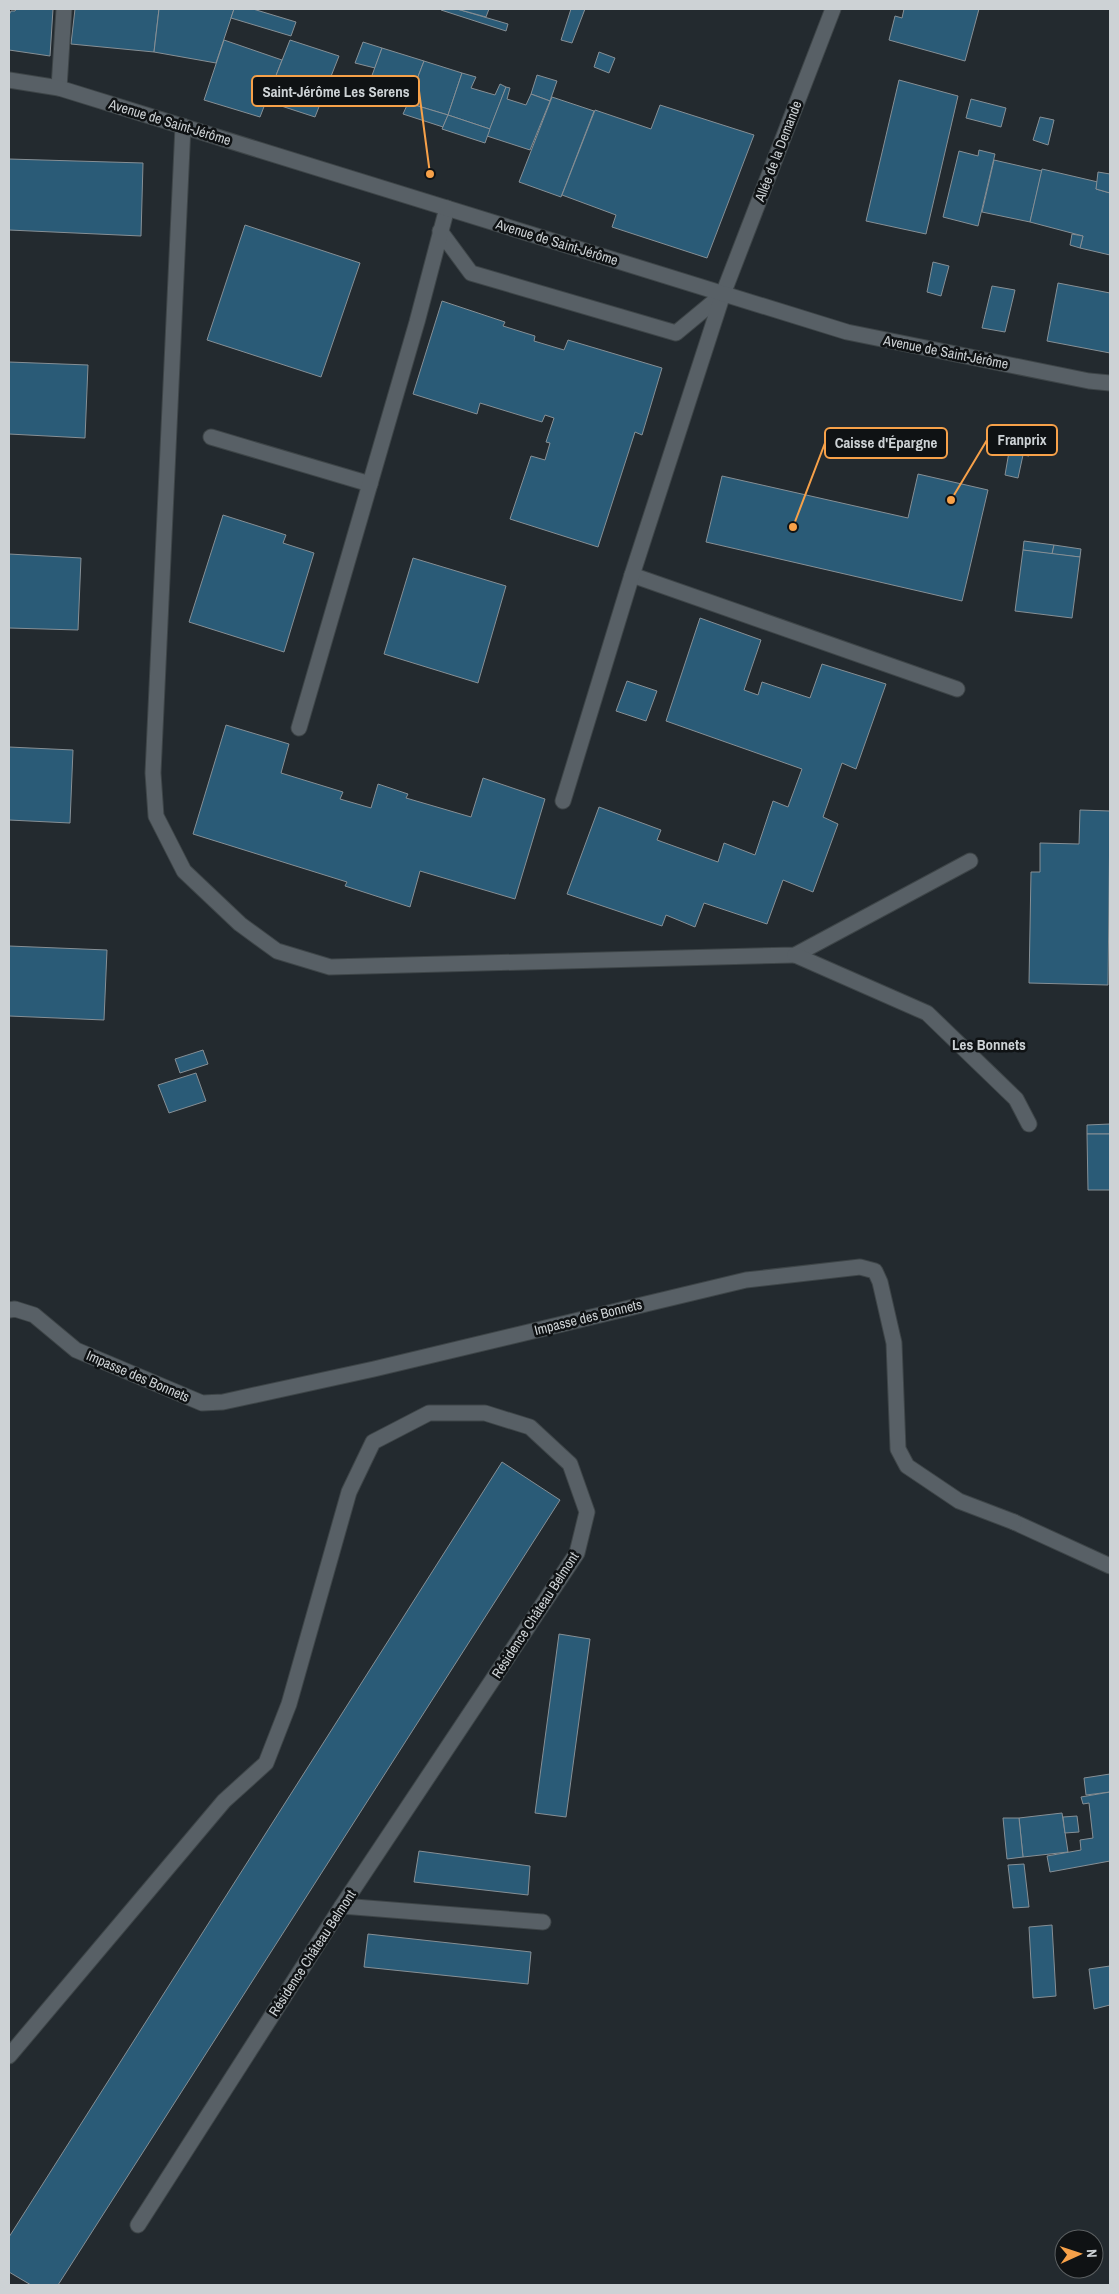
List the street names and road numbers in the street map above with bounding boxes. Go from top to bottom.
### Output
street label: Avenue de Saint-Jérôme [106,95,233,149]
street label: Allée de la Demande [750,98,805,205]
street label: Avenue de Saint-Jérôme [493,215,620,269]
street label: Avenue de Saint-Jérôme [881,331,1010,373]
street label: Impasse des Bonnets [532,1295,644,1339]
street label: Impasse des Bonnets [84,1346,193,1406]
street label: Résidence Château Belmont [487,1549,583,1681]
street label: Résidence Château Belmont [264,1887,360,2019]

